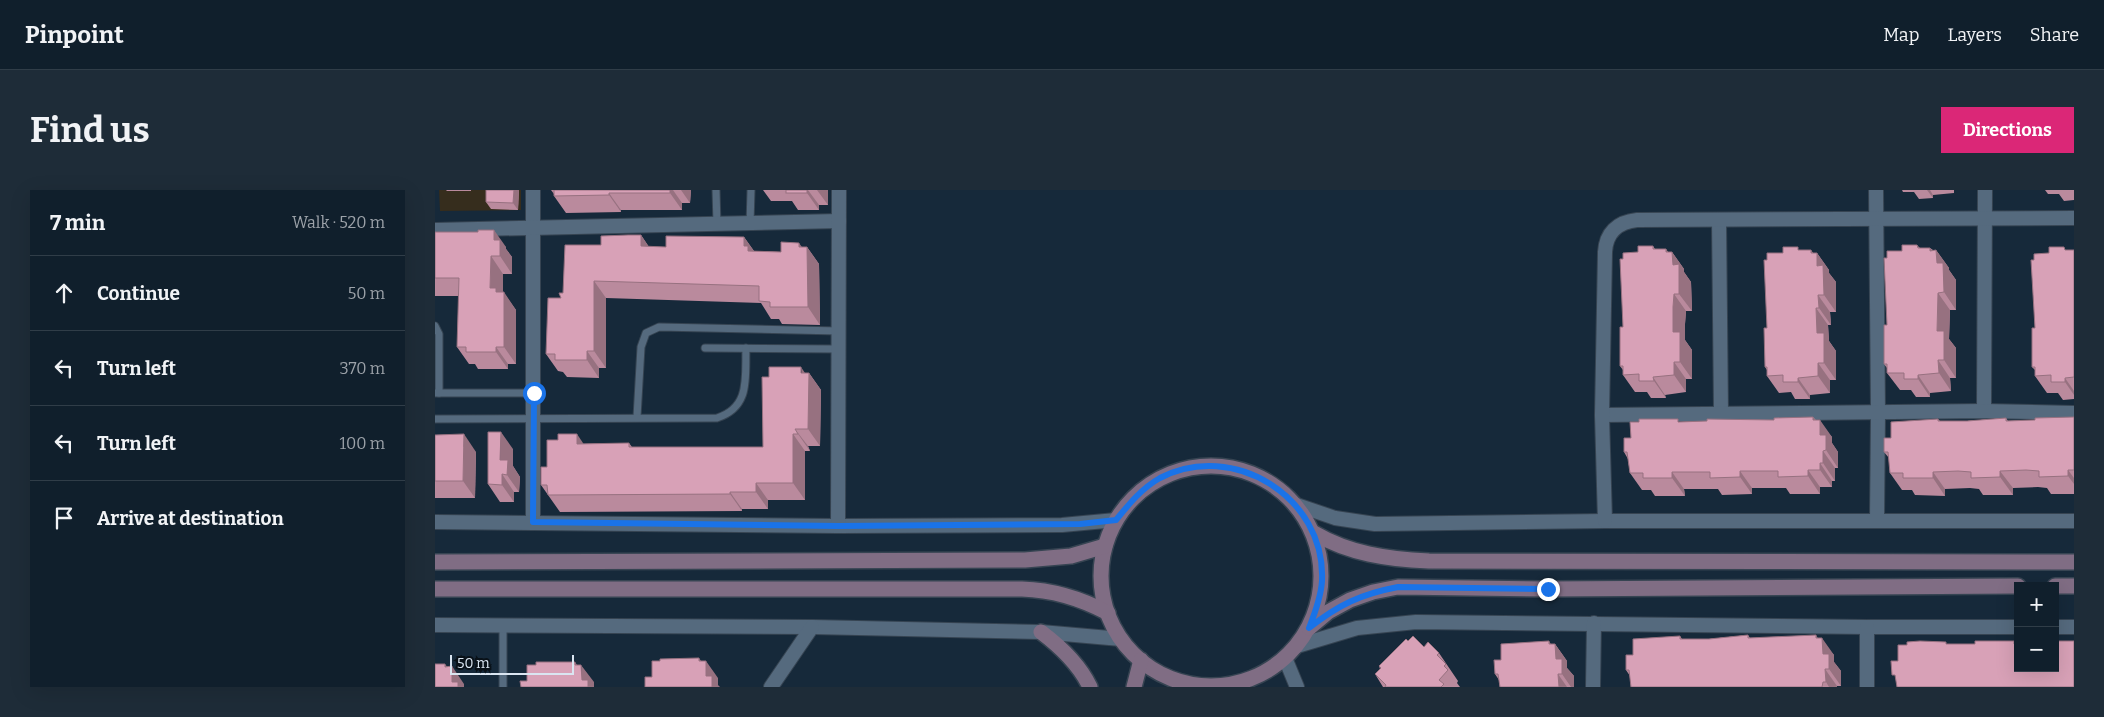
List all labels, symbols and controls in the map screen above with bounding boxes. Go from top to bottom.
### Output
text: Pinpoint [25,21,124,49]
text: Map [1883,24,1919,46]
text: Layers [1947,24,2002,46]
text: Share [2030,24,2079,46]
button: Directions [1941,107,2074,153]
text: Find us [30,109,150,151]
text: 7 min [50,210,105,236]
text: Walk · 520 m [292,213,385,232]
icon: ahead [50,279,78,307]
text: Continue [97,282,180,305]
text: 50 m [348,284,385,303]
icon: left [50,354,78,382]
text: Turn left [97,357,176,380]
text: 370 m [339,359,385,378]
route start [523,382,546,405]
icon: left [50,429,78,457]
text: Turn left [97,432,176,455]
text: 100 m [340,434,385,453]
icon: arrive [50,504,78,532]
text: Arrive at destination [97,507,284,530]
route end [1537,578,1560,601]
map controls [2014,582,2059,672]
button: + [2014,582,2059,627]
button: − [2014,627,2059,672]
scale bar [450,652,574,675]
text: 50 m [457,655,490,672]

